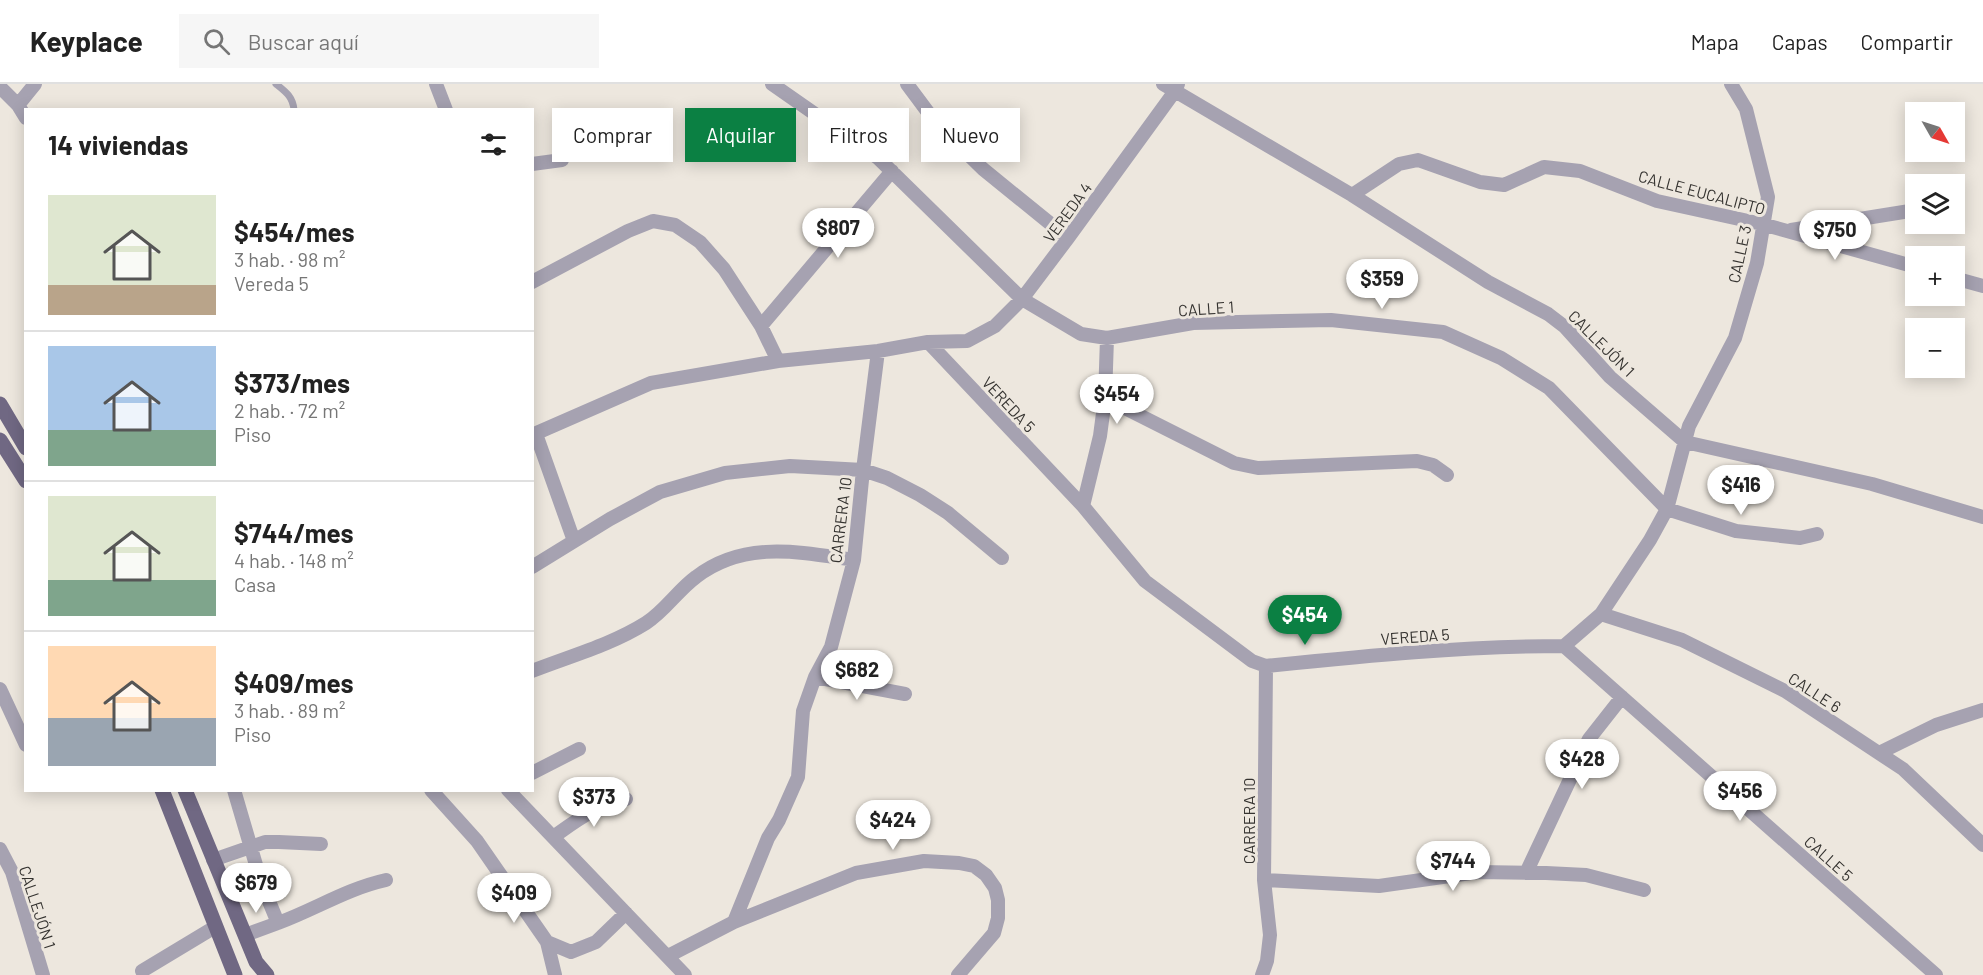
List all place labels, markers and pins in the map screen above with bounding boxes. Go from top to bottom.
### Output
pin: $807 [802,208,874,259]
pin: $750 [1799,210,1871,261]
pin: $359 [1346,259,1418,310]
pin: $454 [1081,374,1153,425]
pin: $416 [1705,465,1777,516]
pin: $454 [1269,595,1341,646]
pin: $682 [821,650,893,701]
pin: $428 [1546,739,1618,790]
pin: $456 [1704,771,1776,822]
pin: $373 [558,777,630,828]
pin: $424 [857,800,929,851]
pin: $744 [1417,841,1489,892]
pin: $679 [220,863,292,914]
pin: $409 [478,873,550,924]

